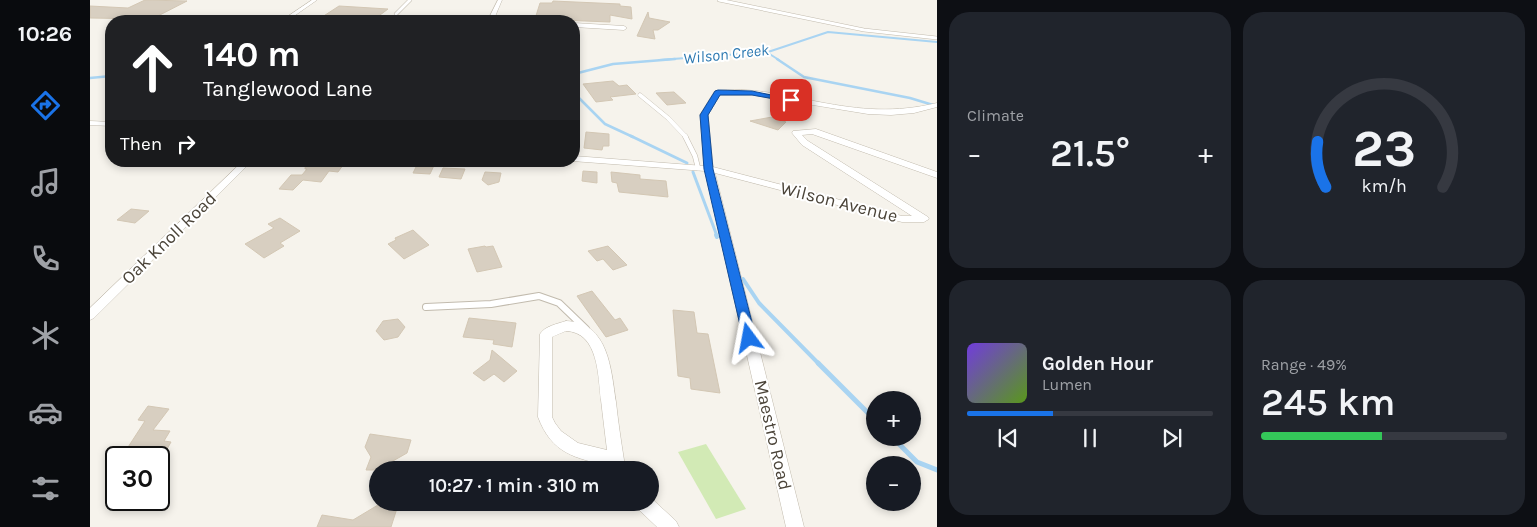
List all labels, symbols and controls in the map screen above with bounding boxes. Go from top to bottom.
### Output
text: 10:26 [18,21,72,47]
text: 140 m [203,34,301,75]
icon: ahead [120,35,185,100]
water label: Wilson Creek [682,40,771,68]
text: Tanglewood Lane [203,76,373,102]
pin [770,79,812,121]
icon: arrive [777,86,805,114]
icon: directions [28,88,63,123]
text: Climate [967,106,1024,125]
text: 23 [1352,118,1416,179]
icon: right [172,130,200,158]
text: 21.5° [1050,131,1130,176]
text: Then [120,133,162,155]
text: − [967,137,982,170]
text: + [1198,137,1213,170]
icon: music [28,165,63,200]
text: km/h [1361,176,1407,197]
street label: Wilson Avenue [778,177,900,227]
street label: Oak Knoll Road [117,187,221,289]
icon: phone [28,241,63,276]
position arrow [722,311,774,363]
icon: climate [28,318,63,353]
text: Golden Hour [1042,353,1153,375]
text: Range · 49% [1261,355,1347,374]
text: Lumen [1042,375,1092,394]
street label: Maestro Road [750,378,796,492]
text: 245 km [1261,380,1395,425]
map controls [866,391,921,511]
button: + [866,391,921,446]
icon: car [28,395,63,430]
icon: previous [994,424,1022,452]
icon: pause [1076,424,1104,452]
icon: next [1158,424,1186,452]
speed limit sign: 30 [105,446,170,511]
button: − [866,456,921,511]
icon: filters [28,471,63,506]
text: 10:27 · 1 min · 310 m [429,475,599,497]

